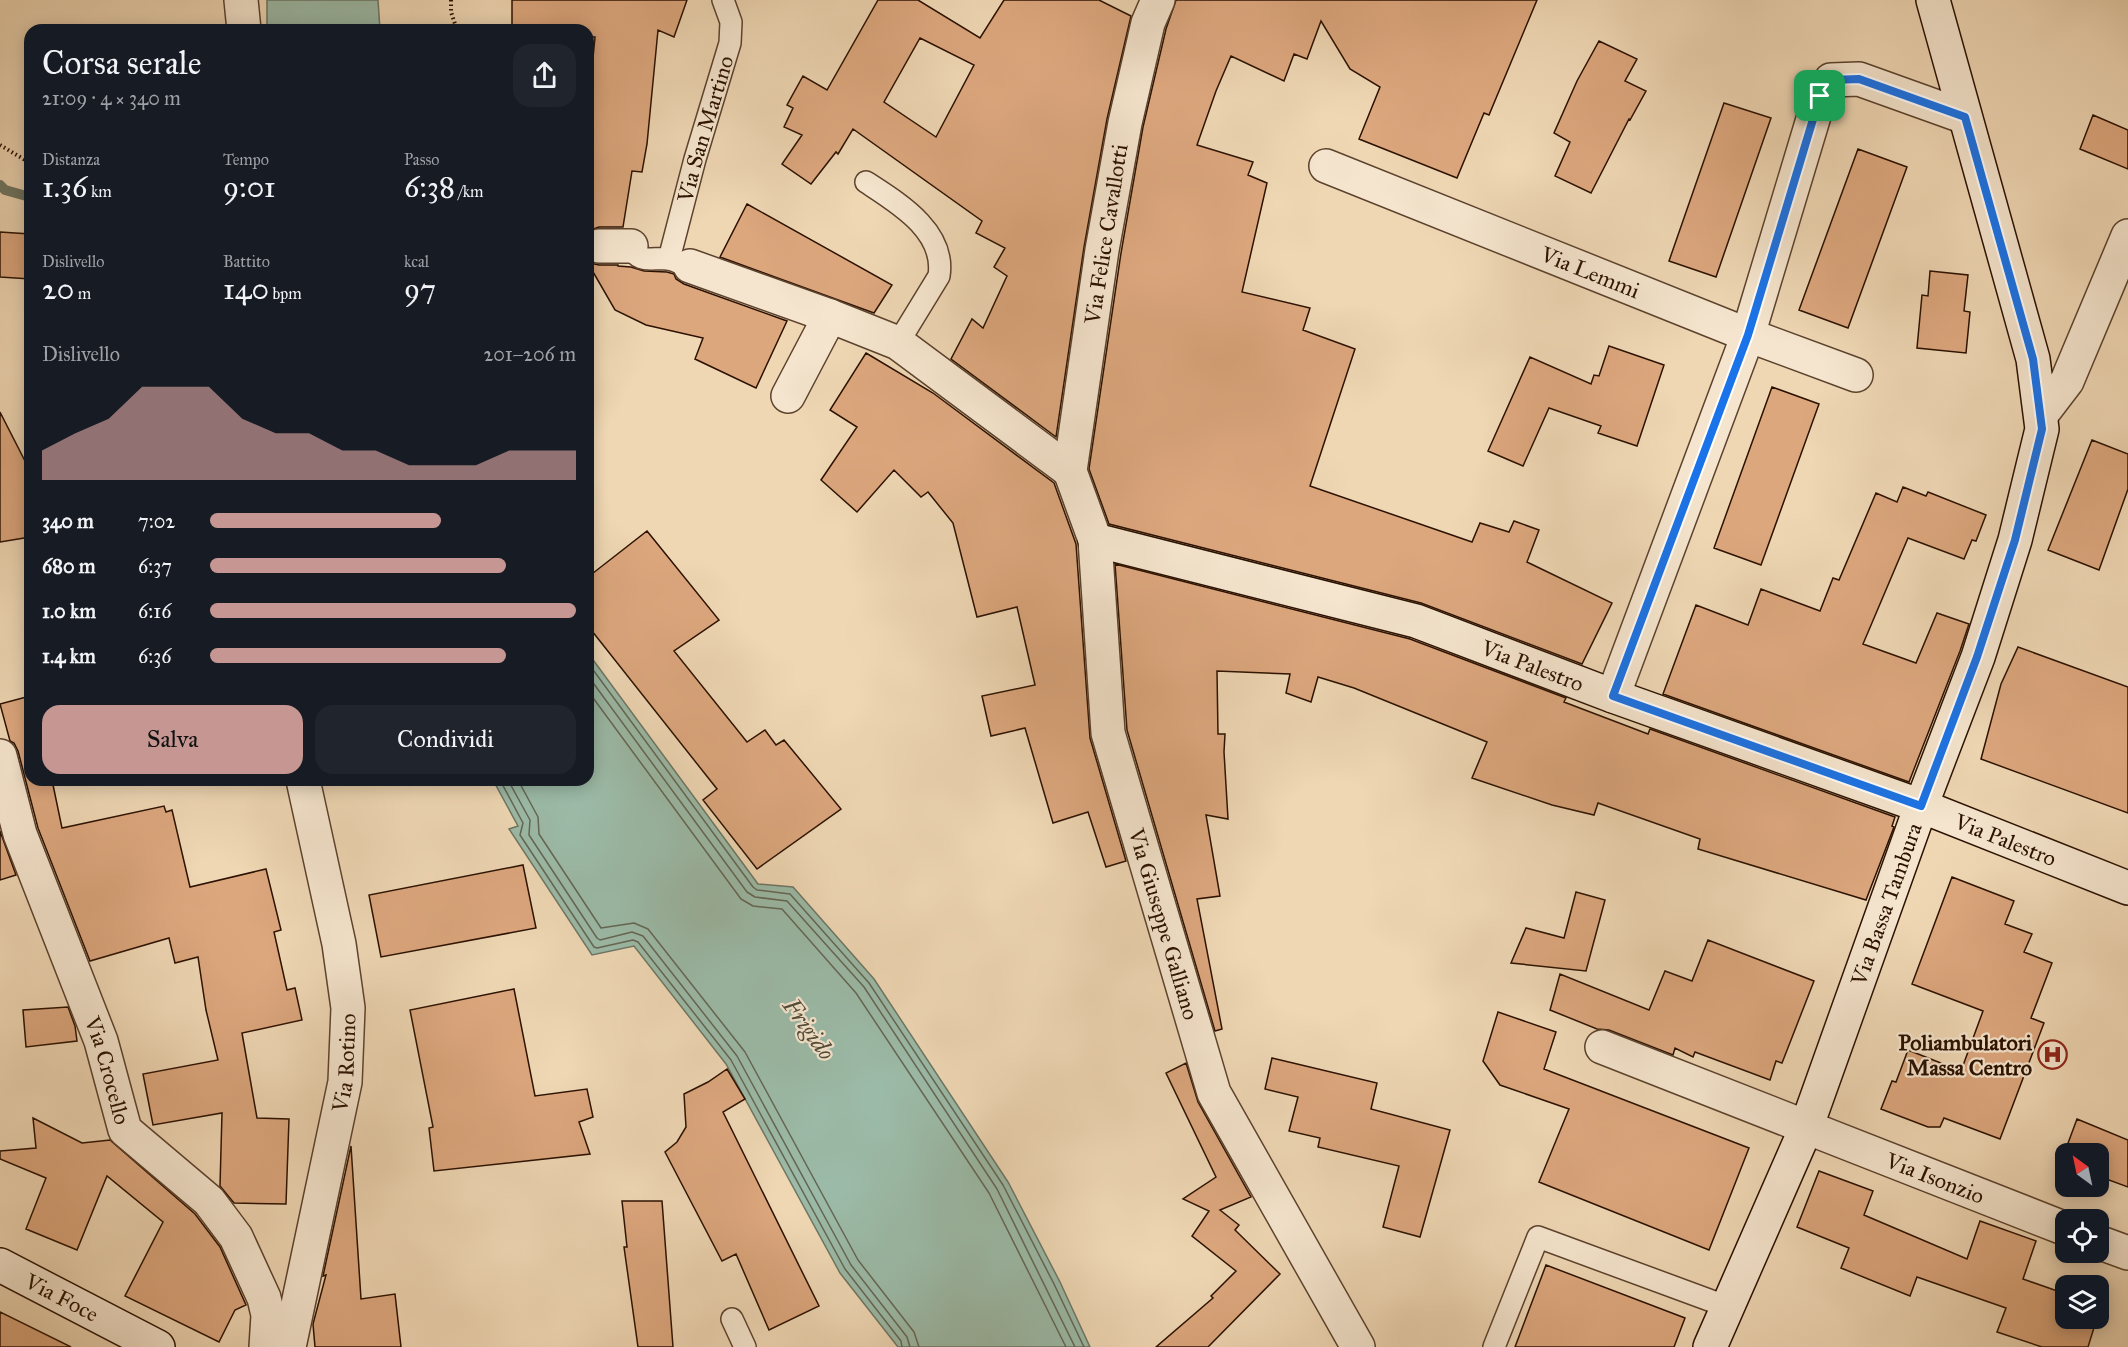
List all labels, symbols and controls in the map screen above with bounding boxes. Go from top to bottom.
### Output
text: Corsa serale [42,43,201,83]
button: share [513,44,576,107]
street label: Via San Martino [671,52,739,206]
pin [1794,70,1845,121]
icon: arrive [1803,79,1836,112]
text: 21:09 · 4 × 340 m [42,86,181,110]
street label: Via Felice Cavallotti [1078,142,1134,327]
text: Distanza [42,150,100,169]
text: Tempo [223,150,269,169]
text: Passo [404,150,439,169]
text: 1.36 [42,169,87,205]
text: 9:01 [223,169,276,205]
text: 6:38 [404,169,455,205]
text: km [87,182,112,201]
text: /km [455,182,484,201]
street label: Via Lemmi [1536,240,1644,304]
text: Dislivello [42,252,104,271]
text: Battito [223,252,270,271]
text: kcal [404,252,429,271]
text: 20 [42,271,74,307]
text: 140 [223,271,269,307]
text: 97 [404,271,436,307]
text: m [74,284,91,303]
text: bpm [269,284,302,303]
text: Dislivello [42,342,120,366]
text: 201–206 m [483,342,576,366]
text: 340 m [42,509,94,533]
text: 7:02 [138,509,175,533]
text: 680 m [42,554,96,578]
text: 6:37 [138,554,172,578]
text: 1.0 km [42,599,96,623]
text: 6:16 [138,599,171,623]
street label: Via Palestro [1477,633,1588,697]
text: 1.4 km [42,644,96,668]
text: 6:36 [138,644,172,668]
button: Salva [42,705,303,774]
button: Condividi [315,705,576,774]
street label: Via Palestro [1950,807,2060,872]
street label: Via Bassa Tambura [1844,818,1928,990]
street label: Via Giuseppe Galliano [1123,824,1205,1023]
water label: Frigido [776,991,842,1066]
street label: Via Crocello [79,1011,136,1127]
street label: Via Rotino [325,1013,361,1115]
place label: Poliambulatori Massa Centro [1898,1029,2033,1081]
hospital icon: Poliambulatori Massa Centro [2037,1039,2069,1071]
north arrow [2055,1143,2109,1197]
map controls [2055,1143,2109,1329]
street label: Via Isonzio [1881,1146,1988,1209]
button: locate [2055,1209,2109,1263]
street label: Via Foce [20,1267,103,1327]
button: layers [2055,1275,2109,1329]

